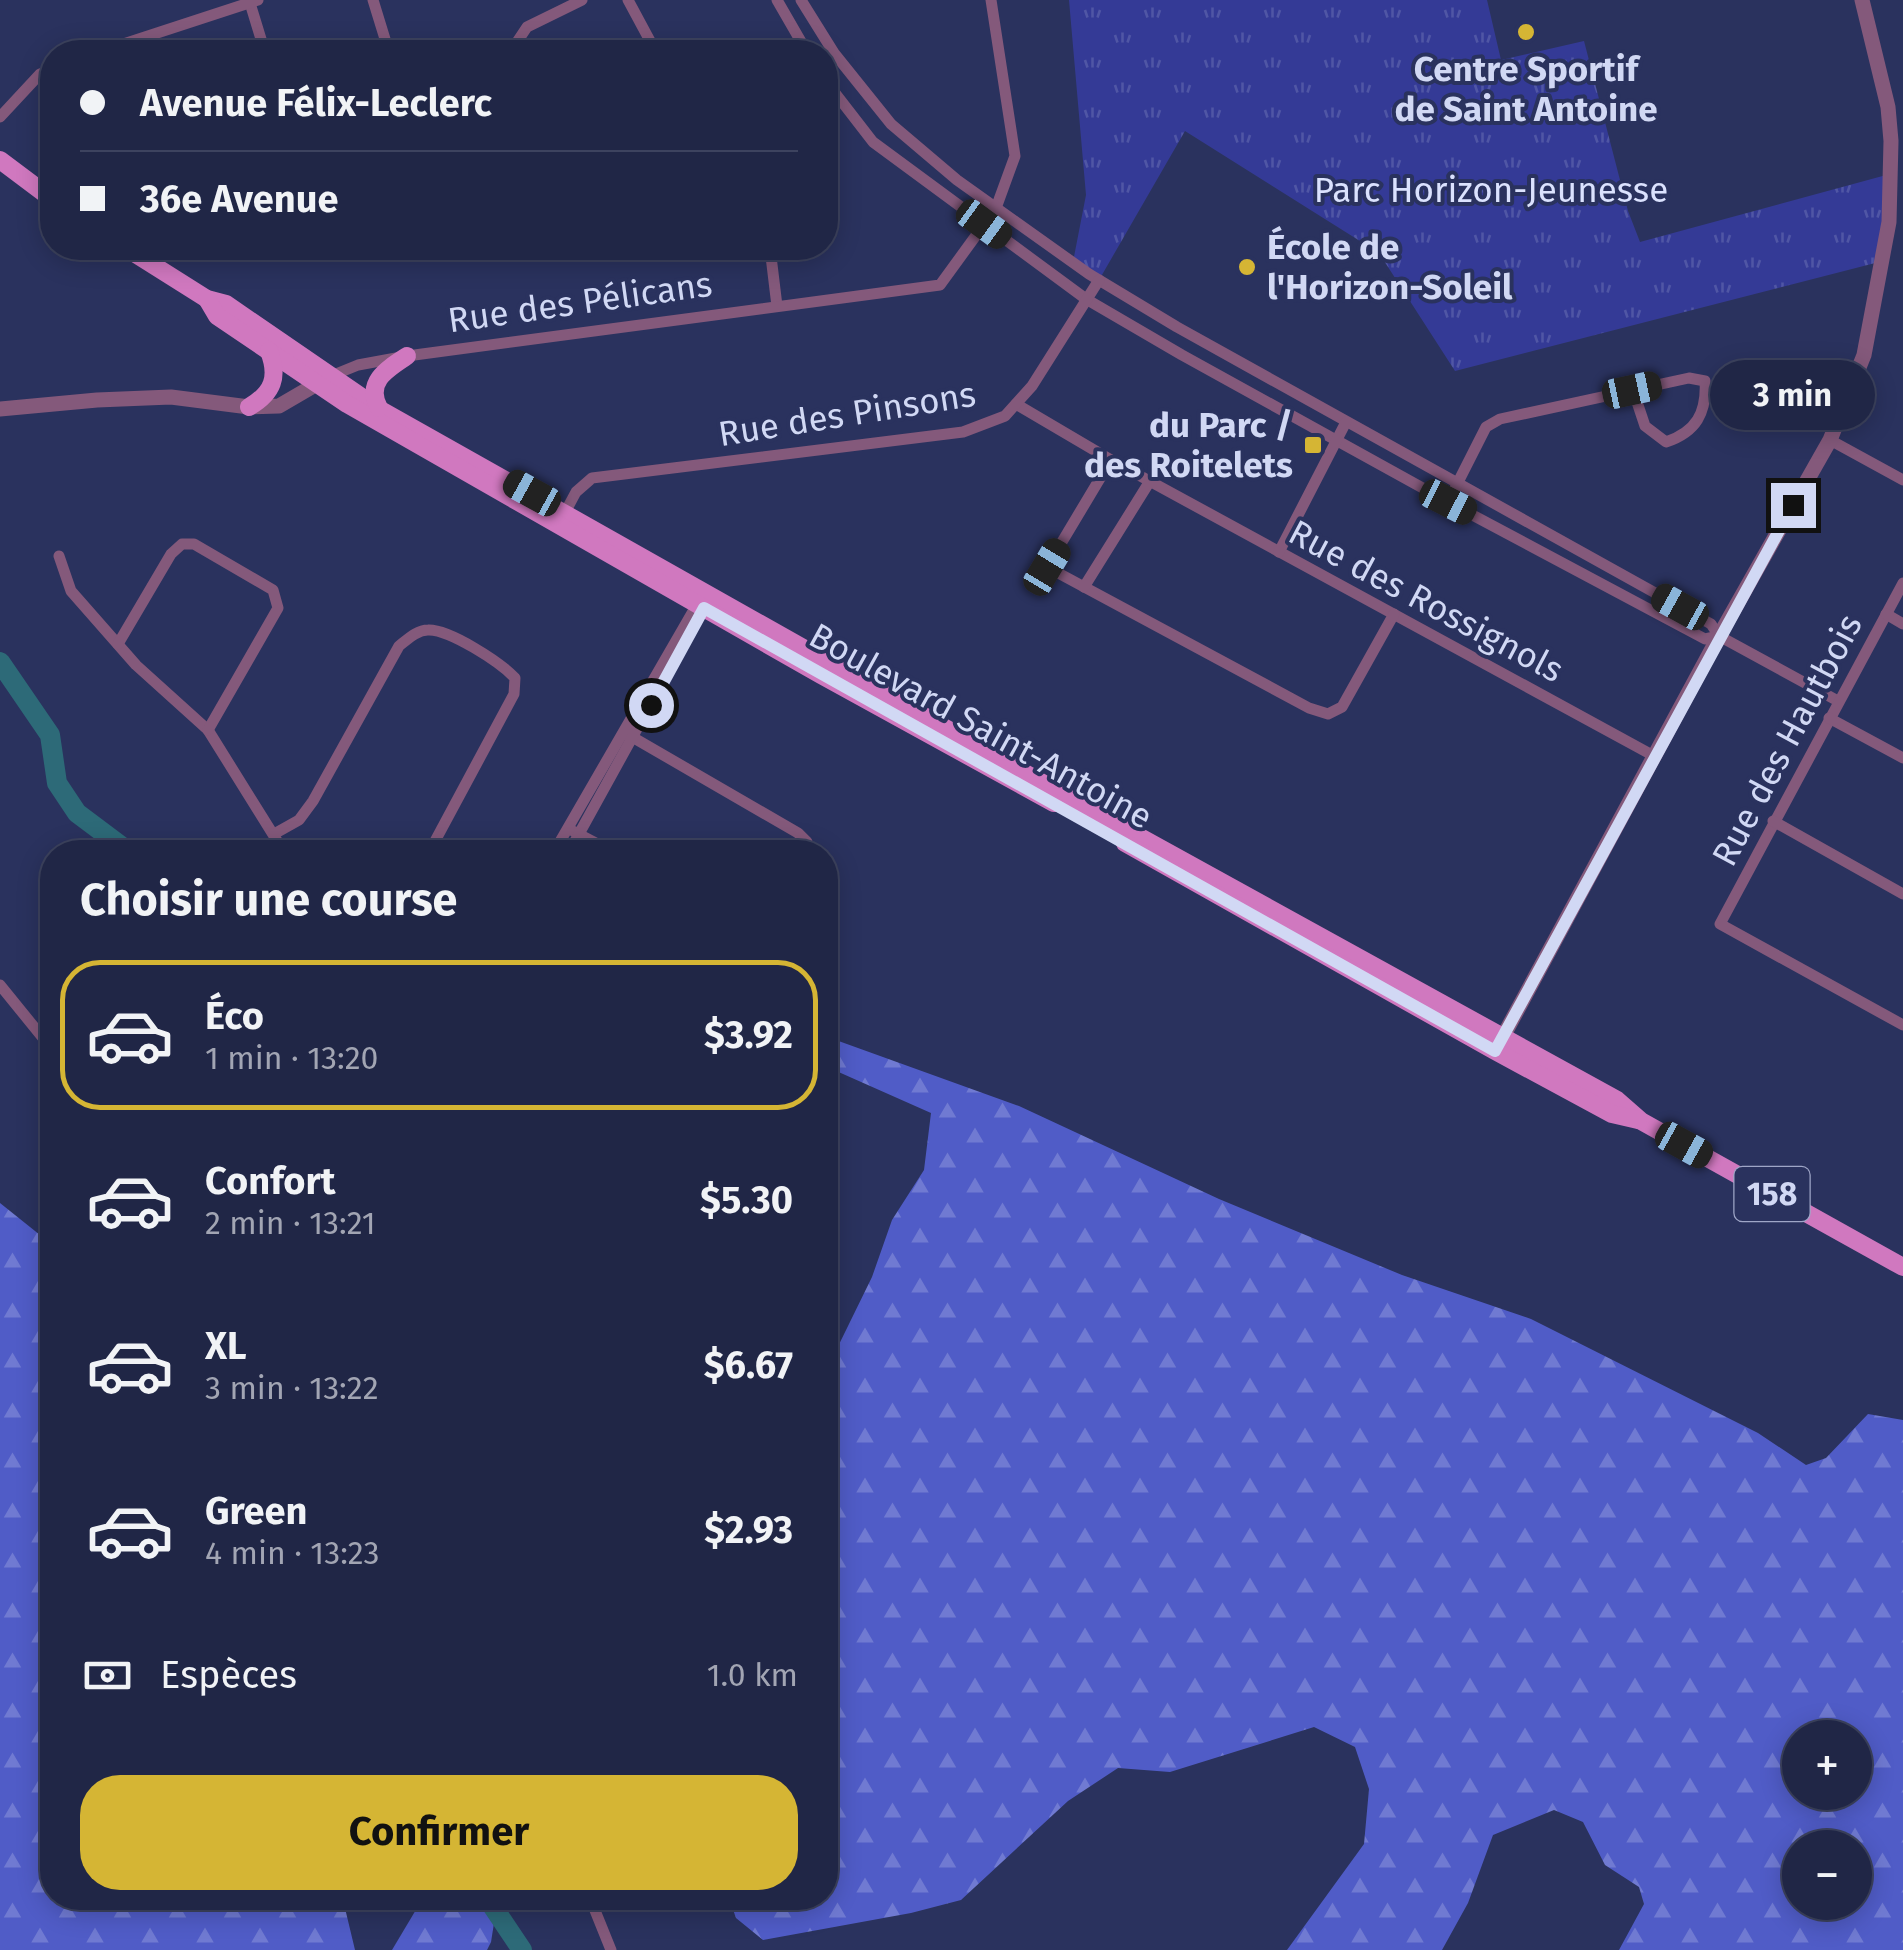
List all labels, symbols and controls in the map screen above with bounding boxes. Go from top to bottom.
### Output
marker: Centre Sportif de Saint Antoine [1515,21,1537,43]
place label: Centre Sportif de Saint Antoine [1394,48,1658,130]
text: Avenue Félix-Leclerc [140,80,492,126]
park label: Parc Horizon-Jeunesse [1314,169,1668,211]
text: 36e Avenue [140,176,338,222]
car [951,194,1017,254]
place label: École de l'Horizon-Soleil [1267,225,1513,308]
marker: École de l'Horizon-Soleil [1236,256,1258,278]
street label: Rue des Pélicans [445,263,715,341]
callout: 3 min [1710,360,1876,430]
car [1600,369,1664,411]
street label: Rue des Pinsons [715,373,979,455]
text: 3 min [1753,376,1832,414]
place label: du Parc / des Roitelets [1084,404,1293,486]
marker: du Parc / des Roitelets [1302,434,1324,456]
car [498,465,566,521]
car [1414,475,1482,529]
route end [1771,483,1816,528]
street label: Rue des Rossignols [1282,511,1570,691]
car [1019,534,1075,600]
car [1646,579,1714,635]
street label: Rue des Hautbois [1703,607,1871,873]
street label: Boulevard Saint-Antoine [802,614,1160,838]
route start [629,683,674,728]
text: Choisir une course [80,873,457,927]
icon: car [85,990,175,1080]
text: Éco [205,993,264,1039]
text: $3.92 [704,1012,793,1058]
text: 1 min · 13:20 [205,1039,378,1077]
car [1650,1117,1718,1173]
icon: car [85,1155,175,1245]
text: Confort [205,1158,335,1204]
road number: 158 [1734,1167,1810,1221]
text: $5.30 [700,1177,793,1223]
text: 2 min · 13:21 [205,1204,376,1242]
icon: car [85,1320,175,1410]
text: XL [205,1323,247,1369]
text: $6.67 [704,1342,793,1388]
text: 3 min · 13:22 [205,1369,378,1407]
icon: car [85,1485,175,1575]
text: Green [205,1488,308,1534]
text: $2.93 [704,1507,793,1553]
text: 4 min · 13:23 [205,1534,380,1572]
icon: cash [80,1648,135,1703]
text: Espèces [160,1652,297,1698]
text: 1.0 km [707,1656,798,1694]
map controls [1782,1720,1872,1920]
button: + [1782,1720,1872,1810]
button: Confirmer [80,1775,798,1890]
button: − [1782,1830,1872,1920]

